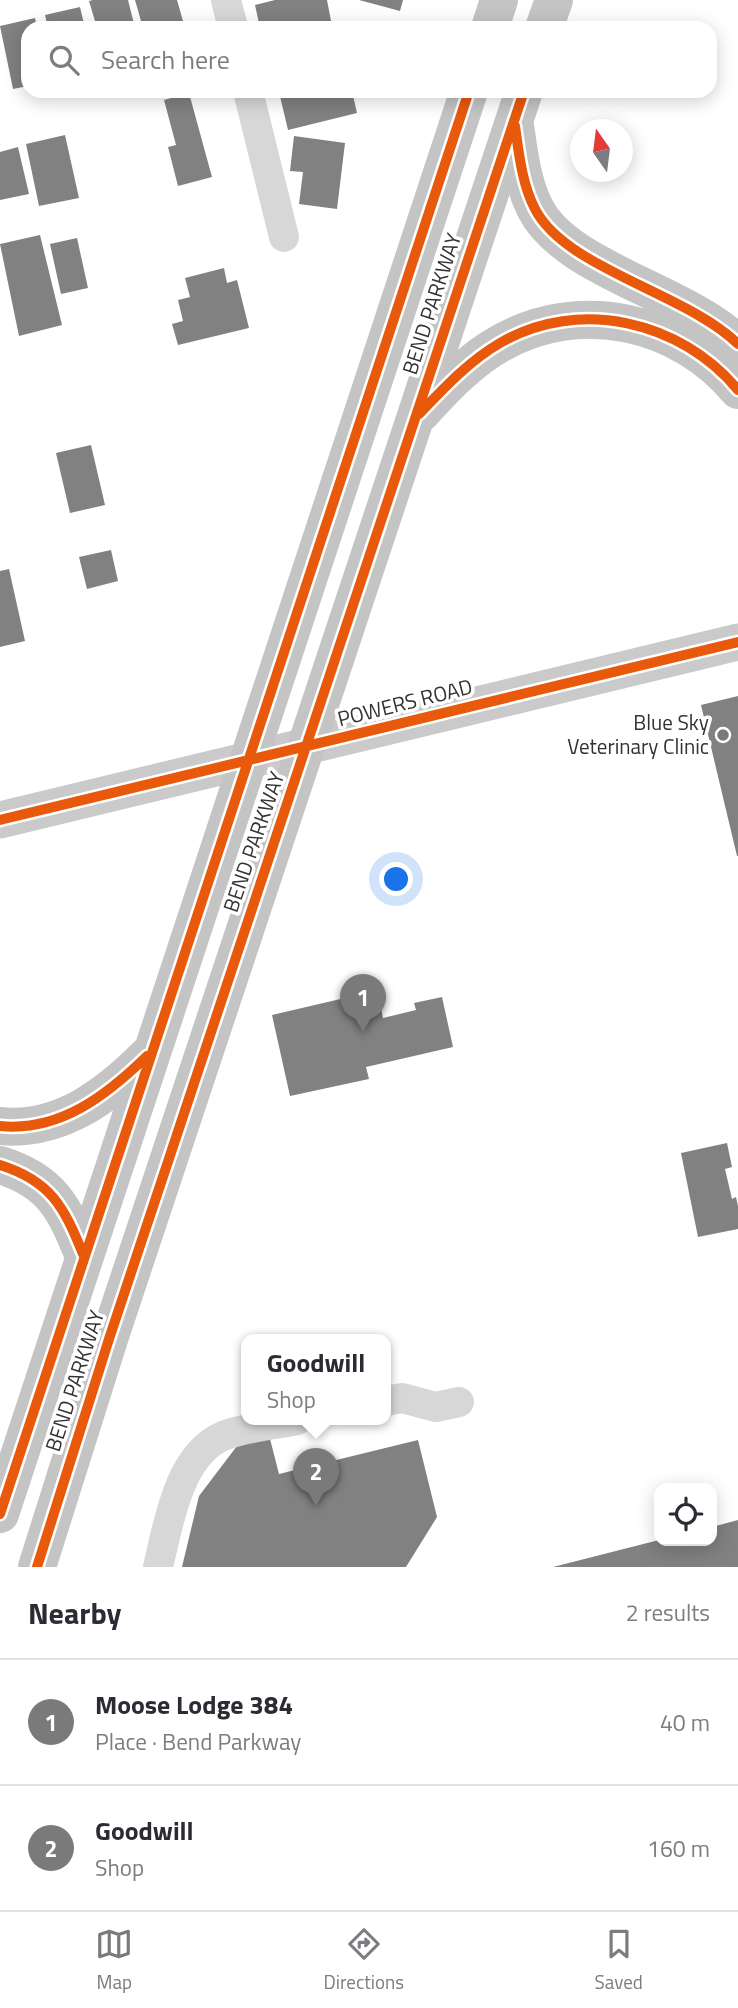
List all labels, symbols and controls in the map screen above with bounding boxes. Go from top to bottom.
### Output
search box [21,21,717,98]
text: Search here [101,40,230,79]
icon: search [45,41,83,79]
north arrow [570,119,633,182]
street label: BEND PARKWAY [393,228,469,379]
street label: POWERS ROAD [334,670,476,734]
place label: Blue Sky Veterinary Clinic [567,706,709,762]
marker: Blue Sky Veterinary Clinic [715,727,731,743]
street label: BEND PARKWAY [214,766,292,916]
your location [379,862,413,896]
pin: 1 [340,974,386,1032]
street label: BEND PARKWAY [36,1305,112,1456]
popup [241,1334,391,1425]
text: Goodwill [267,1343,365,1382]
text: Shop [267,1382,316,1417]
pin: 2 [293,1448,339,1506]
map controls [654,1483,717,1546]
button: locate [654,1483,717,1546]
text: Nearby [28,1590,121,1636]
text: 2 results [626,1595,710,1630]
text: Moose Lodge 384 [95,1685,293,1724]
text: 1 [45,1705,57,1740]
text: 40 m [660,1705,710,1740]
text: Place · Bend Parkway [95,1724,301,1759]
text: Goodwill [95,1811,194,1850]
text: 2 [45,1831,57,1866]
text: 160 m [647,1831,710,1866]
text: Shop [95,1850,144,1885]
tab: Map [95,1925,133,1996]
tab: Directions [324,1925,404,1996]
tab: Saved [594,1925,643,1996]

